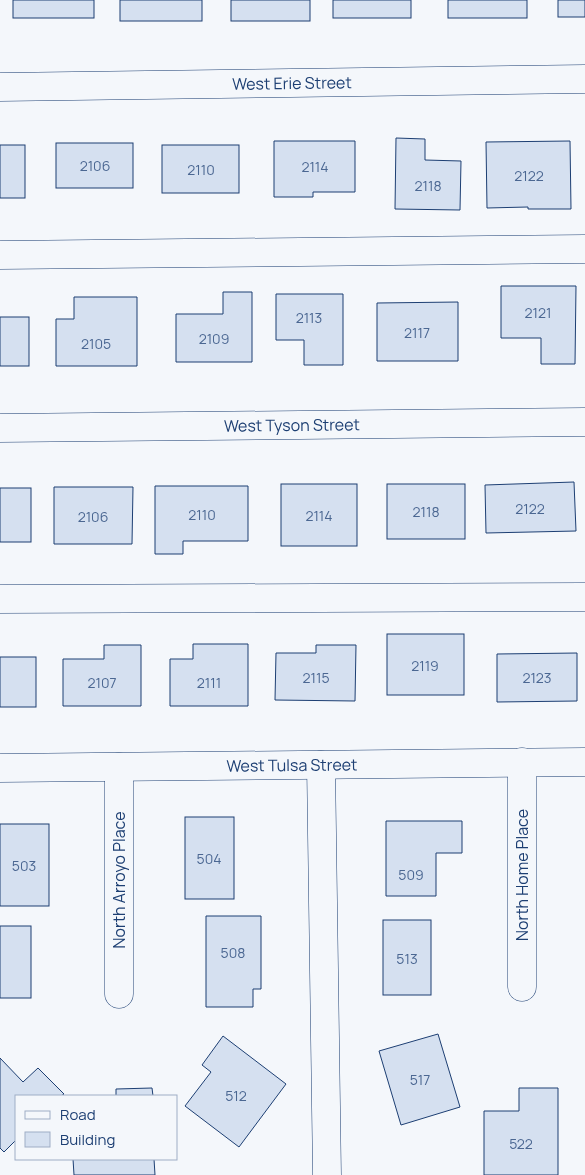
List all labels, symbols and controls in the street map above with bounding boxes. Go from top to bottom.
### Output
street label: West Erie Street [232,71,352,95]
house number: 2106 [80,156,110,175]
house number: 2114 [301,157,329,176]
house number: 2110 [187,160,215,179]
house number: 2122 [514,166,544,185]
house number: 2118 [414,176,442,195]
house number: 2121 [525,303,551,322]
house number: 2113 [296,308,322,327]
house number: 2117 [404,323,430,342]
house number: 2109 [199,329,229,348]
house number: 2105 [81,334,111,353]
street label: West Tyson Street [224,413,360,437]
house number: 2122 [515,499,545,518]
house number: 2118 [412,502,440,521]
house number: 2110 [188,505,216,524]
house number: 2114 [305,506,333,525]
house number: 2106 [78,507,108,526]
house number: 2119 [411,656,439,675]
house number: 2115 [303,668,330,687]
house number: 2123 [522,668,552,687]
house number: 2107 [87,673,117,692]
house number: 2111 [197,673,221,692]
street label: West Tulsa Street [226,753,358,777]
street label: North Home Place [511,809,533,941]
street label: North Arroyo Place [108,812,130,949]
house number: 504 [197,849,221,868]
house number: 503 [12,856,36,875]
house number: 509 [398,865,424,884]
house number: 508 [221,943,245,962]
house number: 513 [396,949,418,968]
house number: 517 [410,1070,430,1089]
house number: 512 [225,1086,247,1105]
legend [15,1095,178,1160]
text: Road [60,1104,96,1125]
text: Building [60,1129,115,1150]
house number: 522 [509,1134,533,1153]

